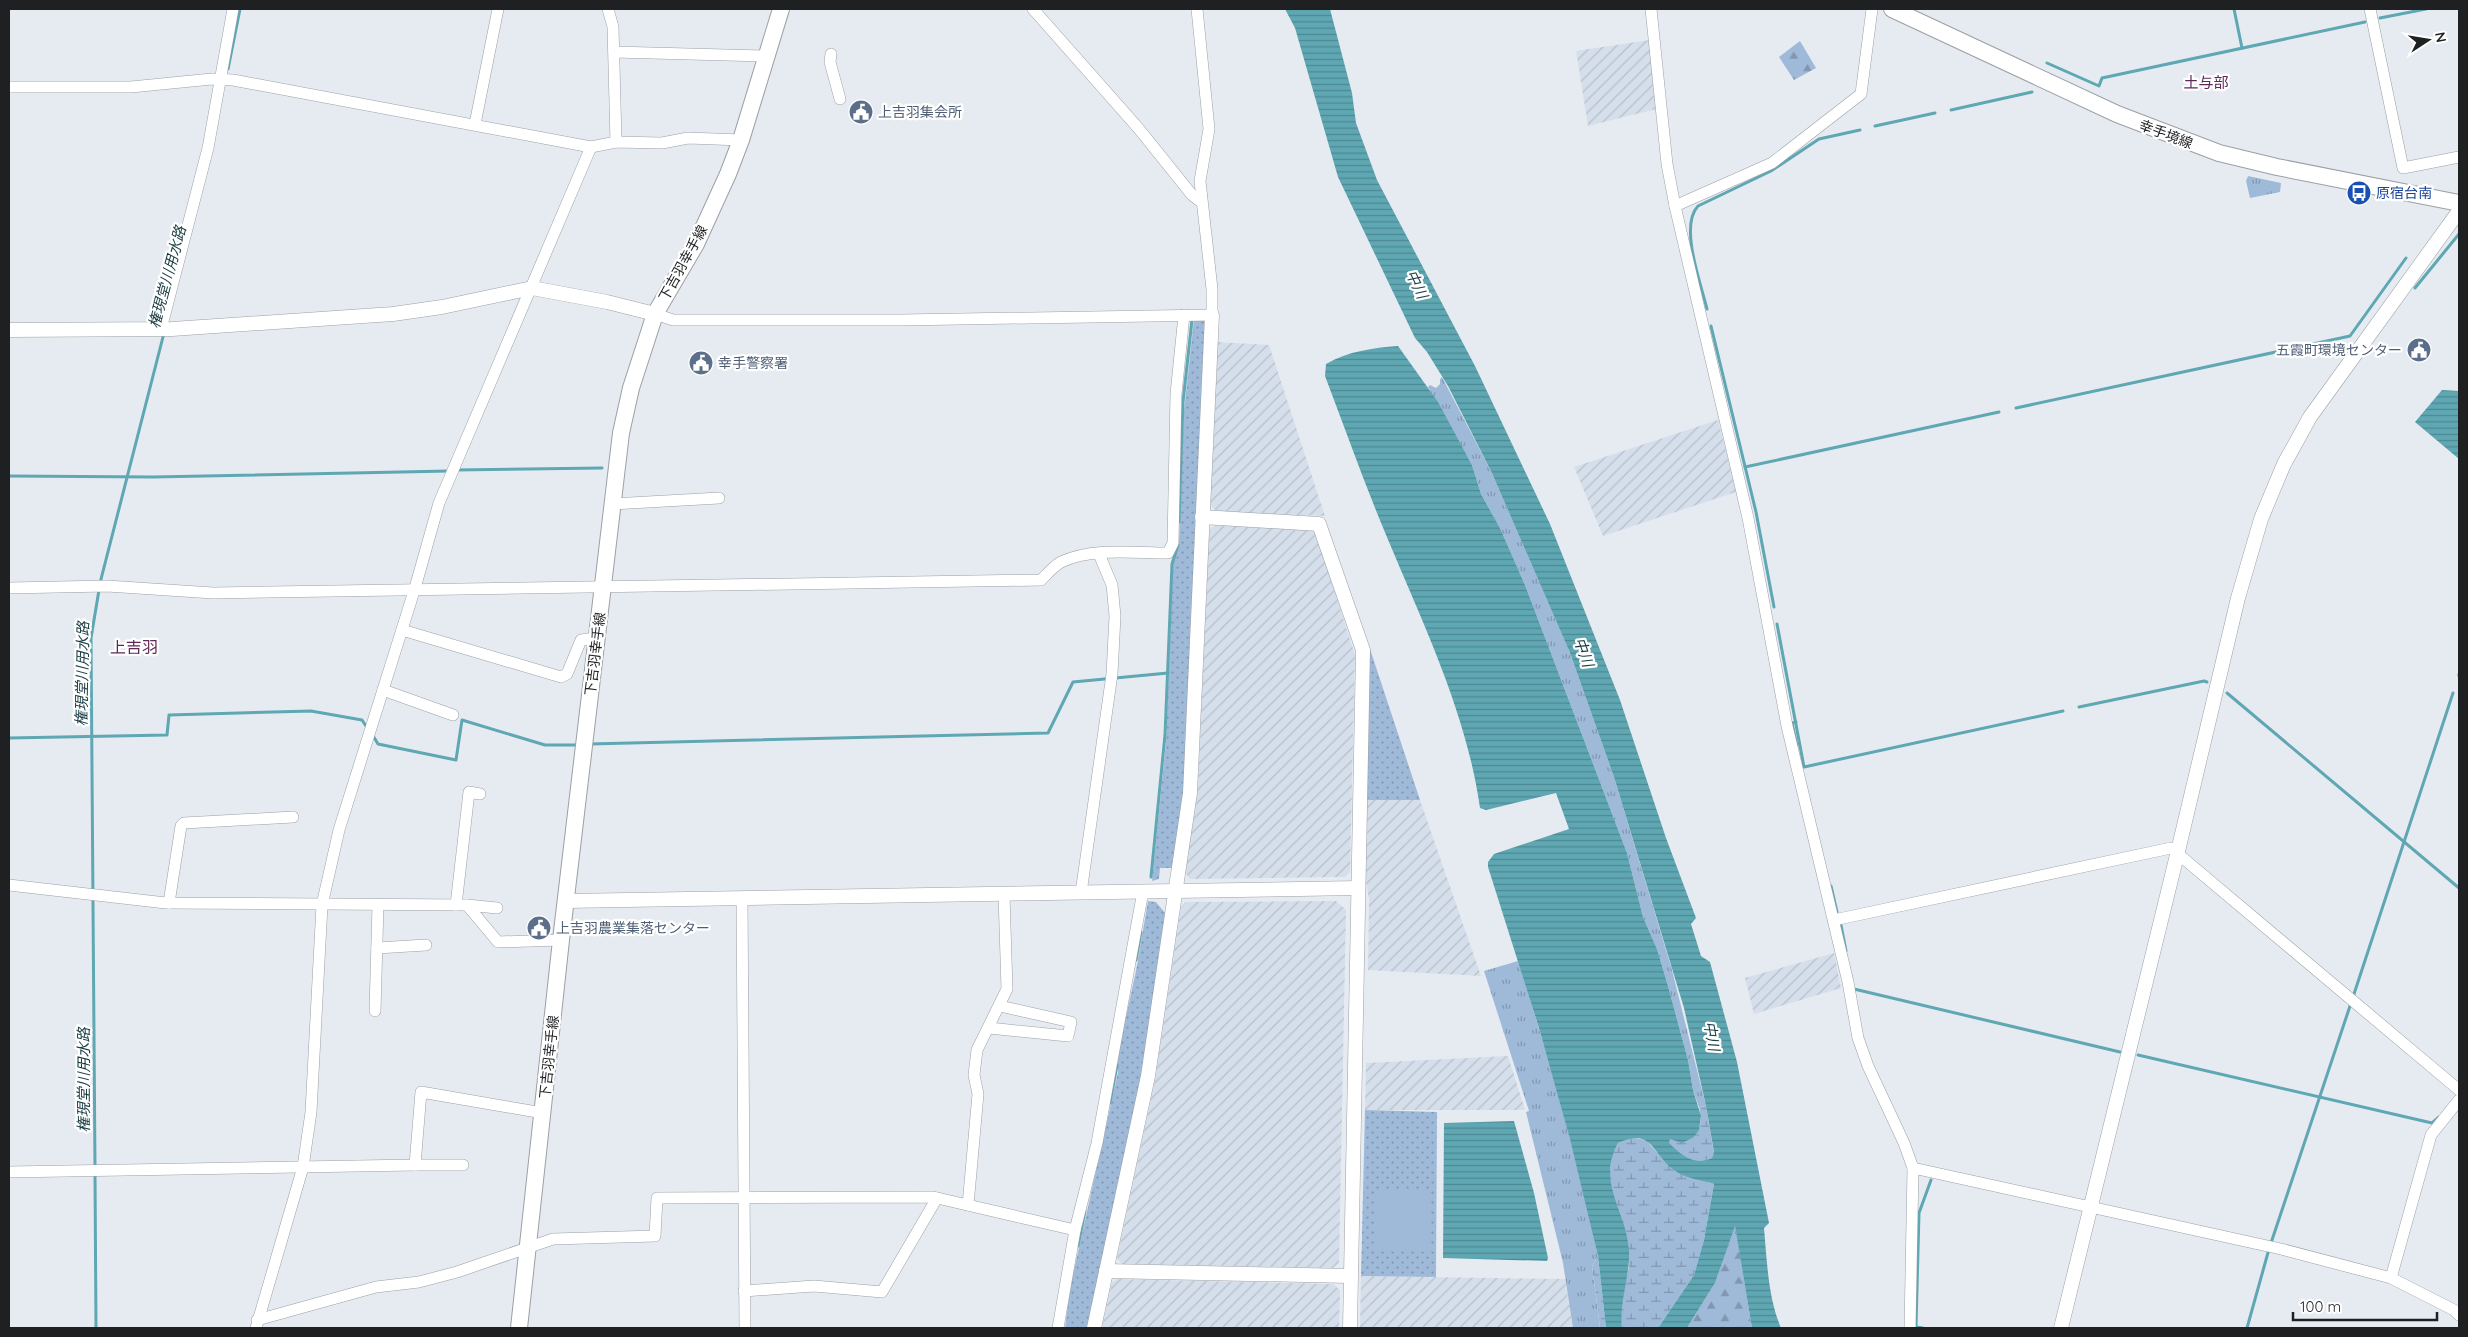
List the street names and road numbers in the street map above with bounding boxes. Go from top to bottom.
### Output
street label: 幸手境線 [2137,116,2195,152]
street label: 下吉羽幸手線 [655,222,711,304]
street label: 下吉羽幸手線 [581,611,609,697]
street label: 下吉羽幸手線 [536,1014,562,1100]

